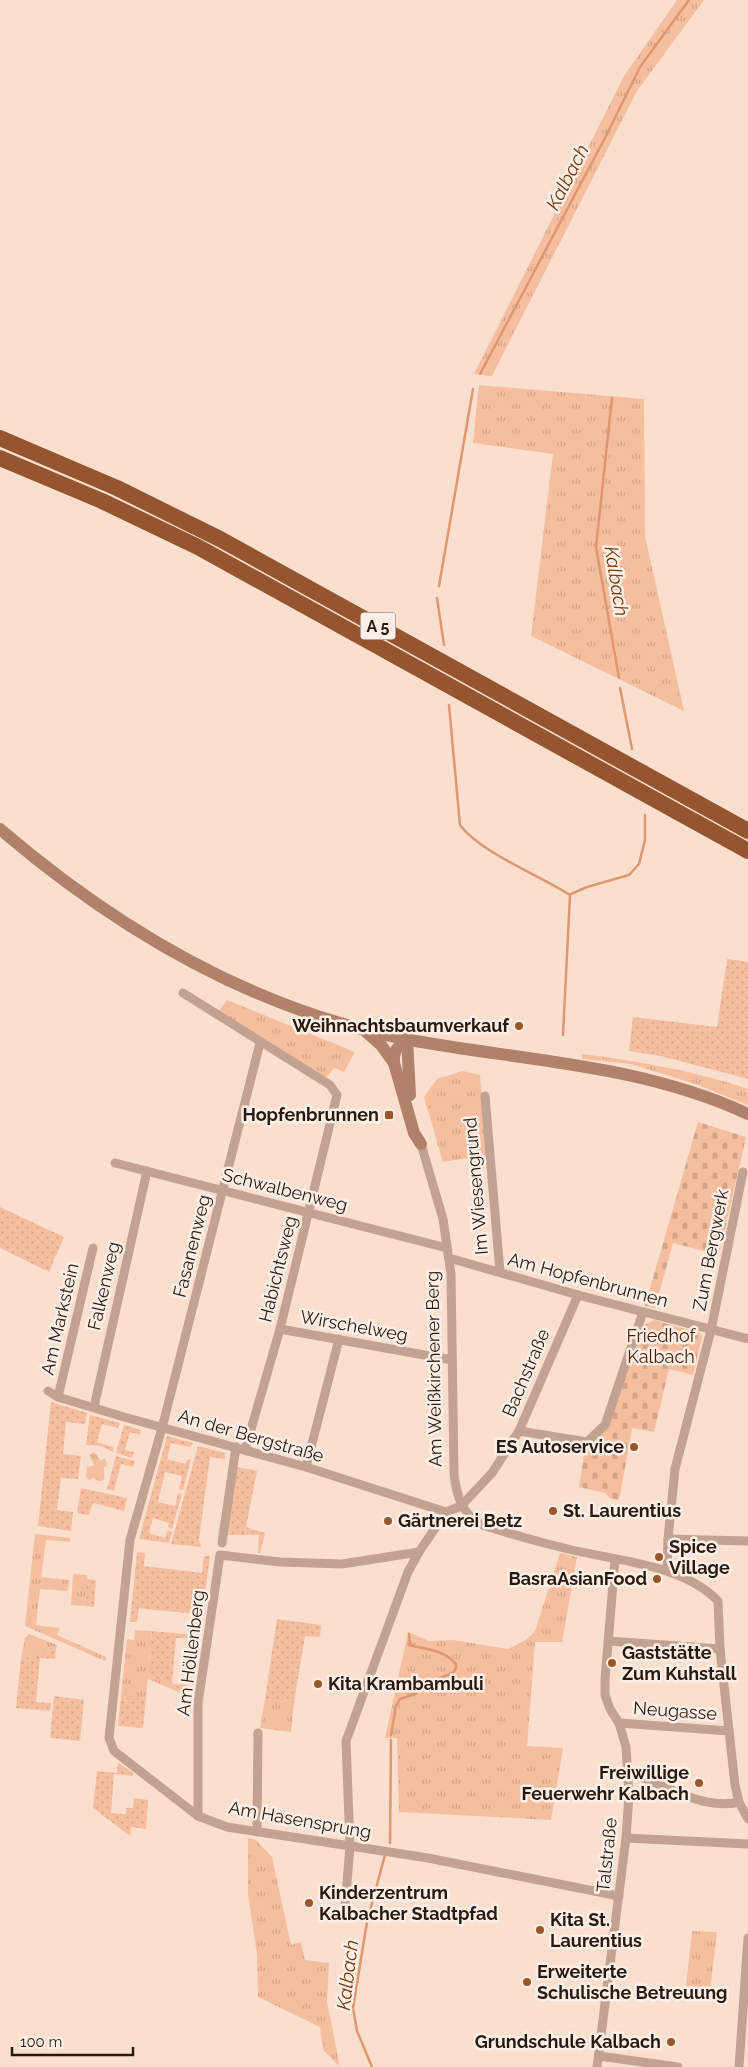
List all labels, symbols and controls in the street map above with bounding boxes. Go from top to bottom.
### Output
water label: Kalbach [541,141,593,213]
water label: Kalbach [601,544,633,618]
road number: A 5 [360,612,396,640]
place label: Weihnachtsbaumverkauf [292,1015,510,1036]
marker: Weihnachtsbaumverkauf [513,1020,525,1032]
place label: Hopfenbrunnen [242,1104,379,1125]
marker: Hopfenbrunnen [383,1109,395,1121]
street label: Im Wiesengrund [459,1116,492,1256]
street label: Schwalbenweg [220,1164,350,1215]
street label: Zum Bergwerk [688,1187,733,1312]
street label: Fasanenweg [169,1192,214,1299]
street label: Habichtsweg [254,1214,301,1324]
street label: Falkenweg [83,1240,124,1332]
street label: Am Hopfenbrunnen [506,1248,671,1311]
street label: Am Markstein [36,1261,83,1377]
street label: Am Weißkirchener Berg [421,1271,446,1467]
street label: Wirschelweg [298,1306,410,1345]
street label: Bachstraße [498,1325,554,1420]
park label: Friedhof Kalbach [627,1325,697,1367]
street label: An der Bergstraße [176,1405,327,1466]
place label: ES Autoservice [496,1436,624,1457]
marker: ES Autoservice [628,1441,640,1453]
place label: St. Laurentius [563,1500,681,1521]
marker: St. Laurentius [547,1505,559,1517]
place label: Gärtnerei Betz [398,1510,522,1531]
marker: Gärtnerei Betz [382,1515,394,1527]
place label: Spice Village [669,1536,730,1578]
marker: Spice Village [653,1551,665,1563]
place label: BasraAsianFood [508,1568,647,1589]
marker: BasraAsianFood [651,1573,663,1585]
street label: Am Höllenberg [172,1589,209,1717]
place label: Gaststätte Zum Kuhstall [622,1642,737,1684]
marker: Gaststätte Zum Kuhstall [606,1657,618,1669]
place label: Kita Krambambuli [328,1673,484,1694]
marker: Kita Krambambuli [312,1678,324,1690]
street label: Neugasse [632,1697,718,1724]
place label: Freiwillige Feuerwehr Kalbach [521,1762,689,1804]
marker: Freiwillige Feuerwehr Kalbach [693,1777,705,1789]
street label: Am Hasensprung [227,1797,373,1842]
street label: Talstraße [592,1816,621,1893]
place label: Kinderzentrum Kalbacher Stadtpfad [319,1882,498,1924]
marker: Kinderzentrum Kalbacher Stadtpfad [303,1897,315,1909]
place label: Kita St. Laurentius [550,1909,642,1951]
marker: Kita St. Laurentius [534,1924,546,1936]
water label: Kalbach [332,1939,362,2011]
place label: Erweiterte Schulische Betreuung [537,1961,728,2003]
marker: Erweiterte Schulische Betreuung [521,1976,533,1988]
scale bar [12,2024,134,2056]
place label: Grundschule Kalbach [475,2031,661,2052]
text: 100 m [20,2033,62,2051]
marker: Grundschule Kalbach [665,2036,677,2048]

